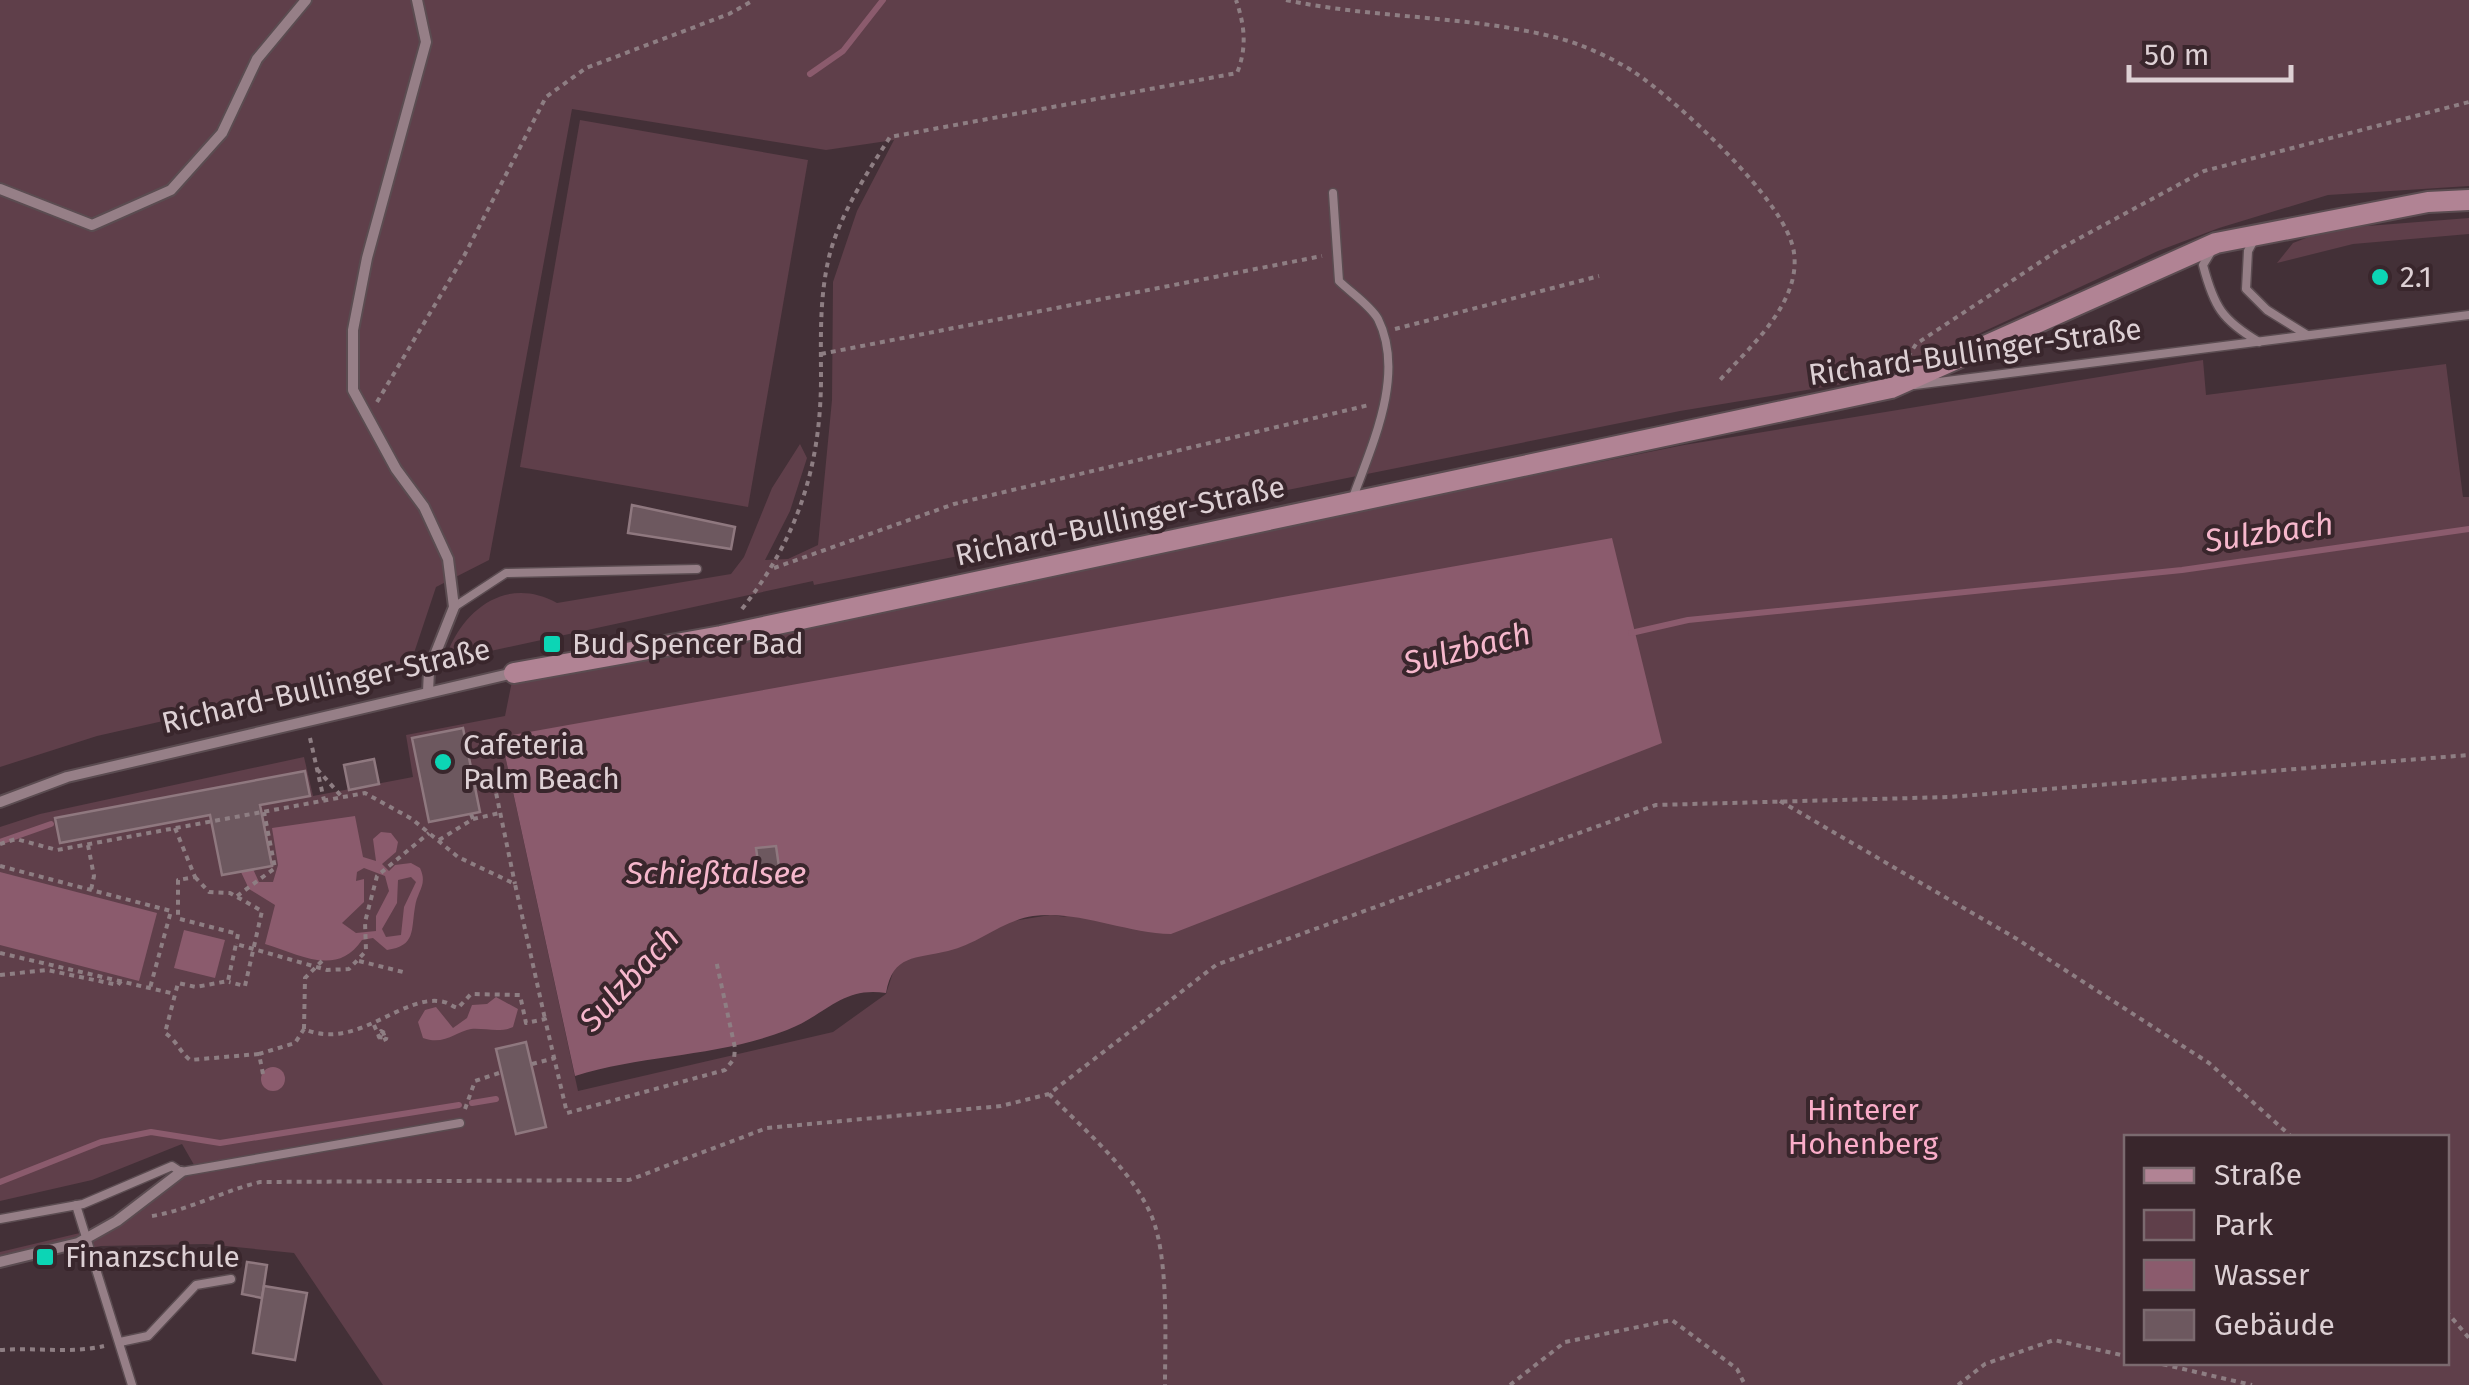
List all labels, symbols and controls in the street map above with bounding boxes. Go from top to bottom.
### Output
scale bar [2129,20,2292,82]
text: 50 m [2144,37,2209,73]
place label: 2.1 [2400,259,2432,295]
marker: 2.1 [2369,266,2391,288]
street label: Richard-Bullinger-Straße [1806,311,2144,393]
street label: Richard-Bullinger-Straße [952,468,1288,574]
water label: Sulzbach [2201,504,2336,560]
water label: Sulzbach [1399,614,1534,682]
place label: Bud Spencer Bad [572,626,804,662]
street label: Richard-Bullinger-Straße [158,631,494,741]
marker: Bud Spencer Bad [541,633,563,655]
place label: Cafeteria Palm Beach [463,727,620,797]
marker: Cafeteria Palm Beach [432,751,454,773]
water label: Schießtalsee [625,854,806,892]
water label: Sulzbach [570,919,687,1040]
park label: Hinterer Hohenberg [1788,1092,1939,1162]
legend [2124,1135,2449,1365]
text: Straße [2214,1157,2302,1193]
text: Park [2214,1207,2274,1243]
place label: Finanzschule [65,1239,240,1275]
marker: Finanzschule [34,1246,56,1268]
text: Wasser [2214,1257,2310,1293]
text: Gebäude [2214,1307,2335,1343]

